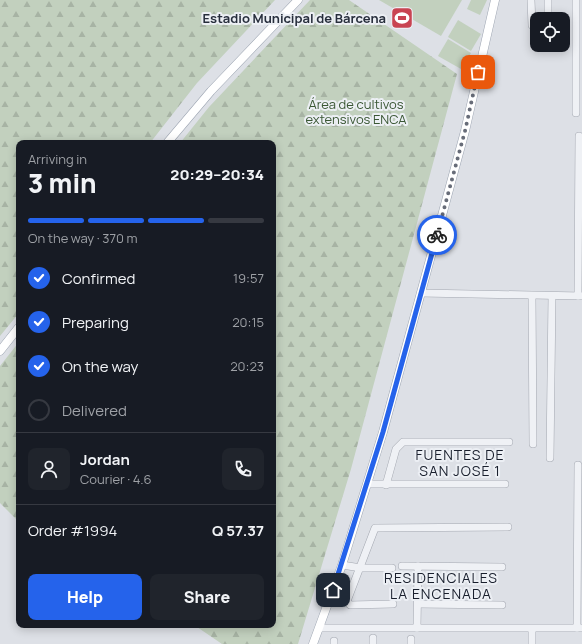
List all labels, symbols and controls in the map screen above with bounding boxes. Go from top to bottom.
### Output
sports icon: Estadio Municipal de Bárcena [389,5,415,31]
place label: Estadio Municipal de Bárcena [203,9,386,27]
map controls [530,12,570,52]
button: locate [530,12,570,52]
pin [461,55,495,89]
icon: bag [467,61,489,83]
park label: Área de cultivos extensivos ENCA [305,95,407,128]
text: Arriving in [28,150,87,168]
text: 20:29–20:34 [170,164,264,185]
text: 3 min [28,165,97,201]
courier [417,215,457,255]
icon: bike [426,224,448,246]
text: On the way · 370 m [28,229,138,247]
icon: check [28,267,50,289]
text: Confirmed [62,268,135,289]
text: 19:57 [233,269,264,287]
icon: check [28,311,50,333]
text: Preparing [62,312,129,333]
text: 20:15 [232,313,264,331]
icon: check [28,355,50,377]
text: On the way [62,356,138,377]
text: 20:23 [230,357,264,375]
text: Delivered [62,400,127,421]
district label: FUENTES DE SAN JOSÉ 1 [415,445,505,480]
button: person [28,448,70,490]
button: phone [222,448,264,490]
text: Jordan [80,449,130,470]
text: Courier · 4.6 [80,470,152,488]
text: Order #1994 [28,520,117,541]
text: Q 57.37 [212,520,264,541]
district label: RESIDENCIALES LA ENCENADA [384,568,498,603]
pin [316,573,350,607]
button: Help [28,574,142,620]
button: Share [150,574,264,620]
icon: home [322,579,344,601]

